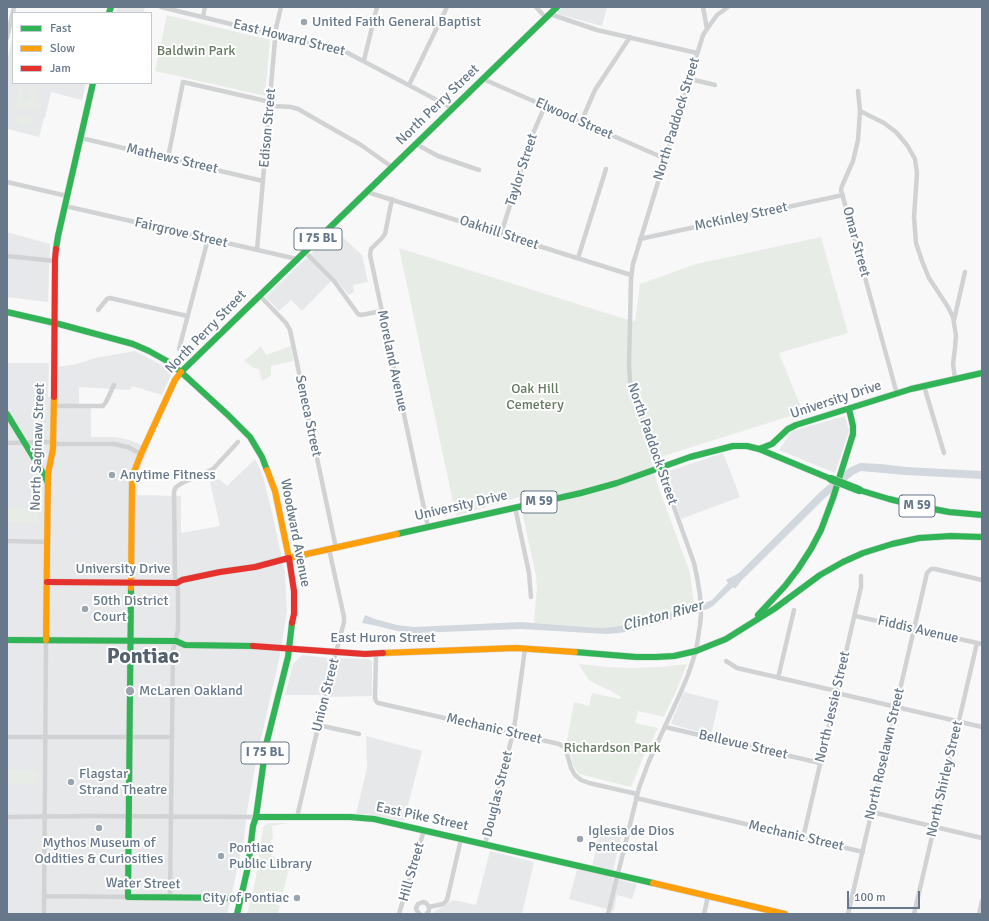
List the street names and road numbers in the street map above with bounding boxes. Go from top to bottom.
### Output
street label: East Howard Street [231,16,347,60]
street label: North Paddock Street [650,55,704,183]
street label: North Perry Street [393,61,483,149]
street label: Edison Street [256,88,280,168]
street label: Elwood Street [532,94,616,144]
street label: Taylor Street [502,132,542,208]
street label: Mathews Street [125,140,219,178]
street label: McKinley Street [693,199,789,235]
street label: Omar Street [839,205,873,279]
street label: Oakhill Street [457,212,541,254]
street label: Fairgrove Street [133,214,229,252]
road number: I 75 BL [294,228,342,250]
street label: North Perry Street [162,287,250,377]
street label: Moreland Avenue [373,309,411,413]
street label: Seneca Street [291,374,325,458]
street label: University Drive [788,377,884,423]
street label: North Paddock Street [623,381,681,507]
street label: North Saginaw Street [27,383,49,511]
street label: Woodward Avenue [276,478,314,588]
street label: University Drive [413,487,509,525]
road number: M 59 [521,491,557,513]
road number: M 59 [899,495,935,517]
street label: University Drive [76,561,170,577]
street label: Fiddis Avenue [876,613,960,647]
street label: East Huron Street [330,630,436,646]
street label: North Jessie Street [812,650,854,764]
street label: Union Street [309,656,343,734]
street label: North Roselawn Street [862,686,908,822]
street label: Mechanic Street [445,710,543,748]
street label: North Shirley Street [923,719,967,839]
street label: Bellevue Street [697,727,789,763]
road number: I 75 BL [241,742,289,764]
street label: Douglas Street [479,749,517,839]
street label: East Pike Street [374,799,470,835]
street label: Mechanic Street [747,817,845,855]
street label: Hill Street [396,840,428,904]
street label: Water Street [105,875,181,893]

